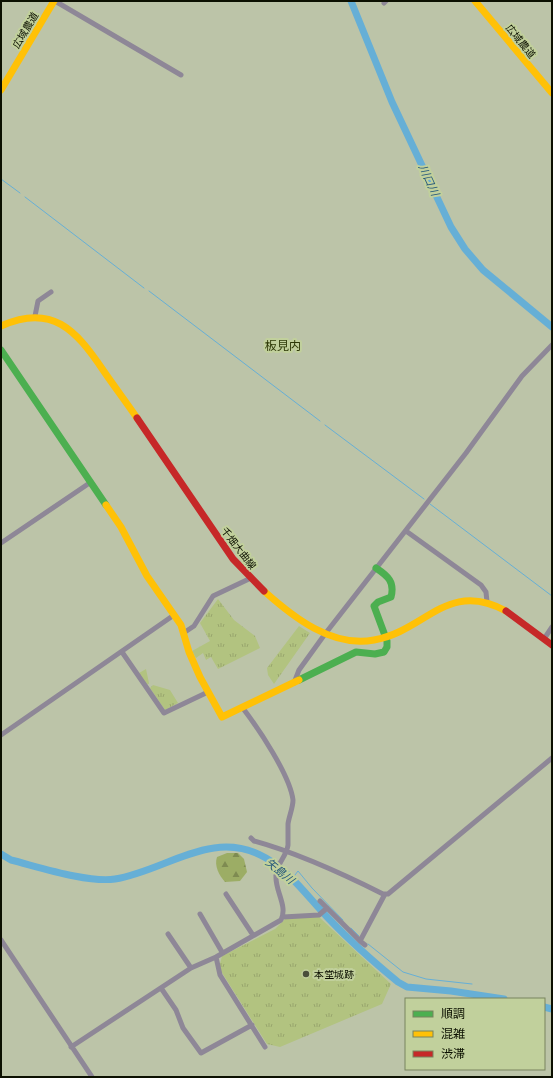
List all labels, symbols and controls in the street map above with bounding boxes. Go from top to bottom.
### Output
street label: 広域農道 [10,10,42,51]
street label: 広域農道 [502,22,538,62]
water label: 川口川 [415,162,443,199]
district label: 板見内 [265,338,301,354]
street label: 千畑大曲線 [217,525,259,573]
water label: 矢島川 [262,855,298,888]
place label: 本堂城跡 [314,968,354,982]
marker: 本堂城跡 [301,969,311,979]
legend [405,998,545,1070]
text: 順調 [441,1006,465,1022]
text: 混雑 [441,1026,465,1042]
text: 渋滞 [441,1046,465,1062]

